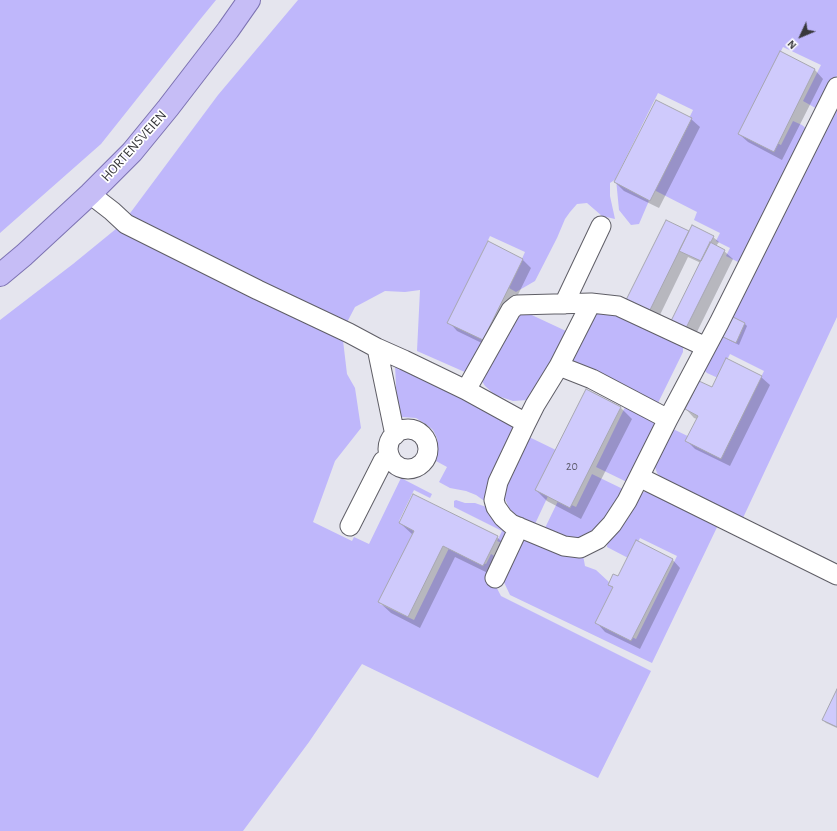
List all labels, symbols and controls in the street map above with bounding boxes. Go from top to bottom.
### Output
north arrow [781,16,821,56]
text: N [785,38,799,51]
street label: HORTENSVEIEN [98,107,170,185]
house number: 20 [566,459,578,473]

